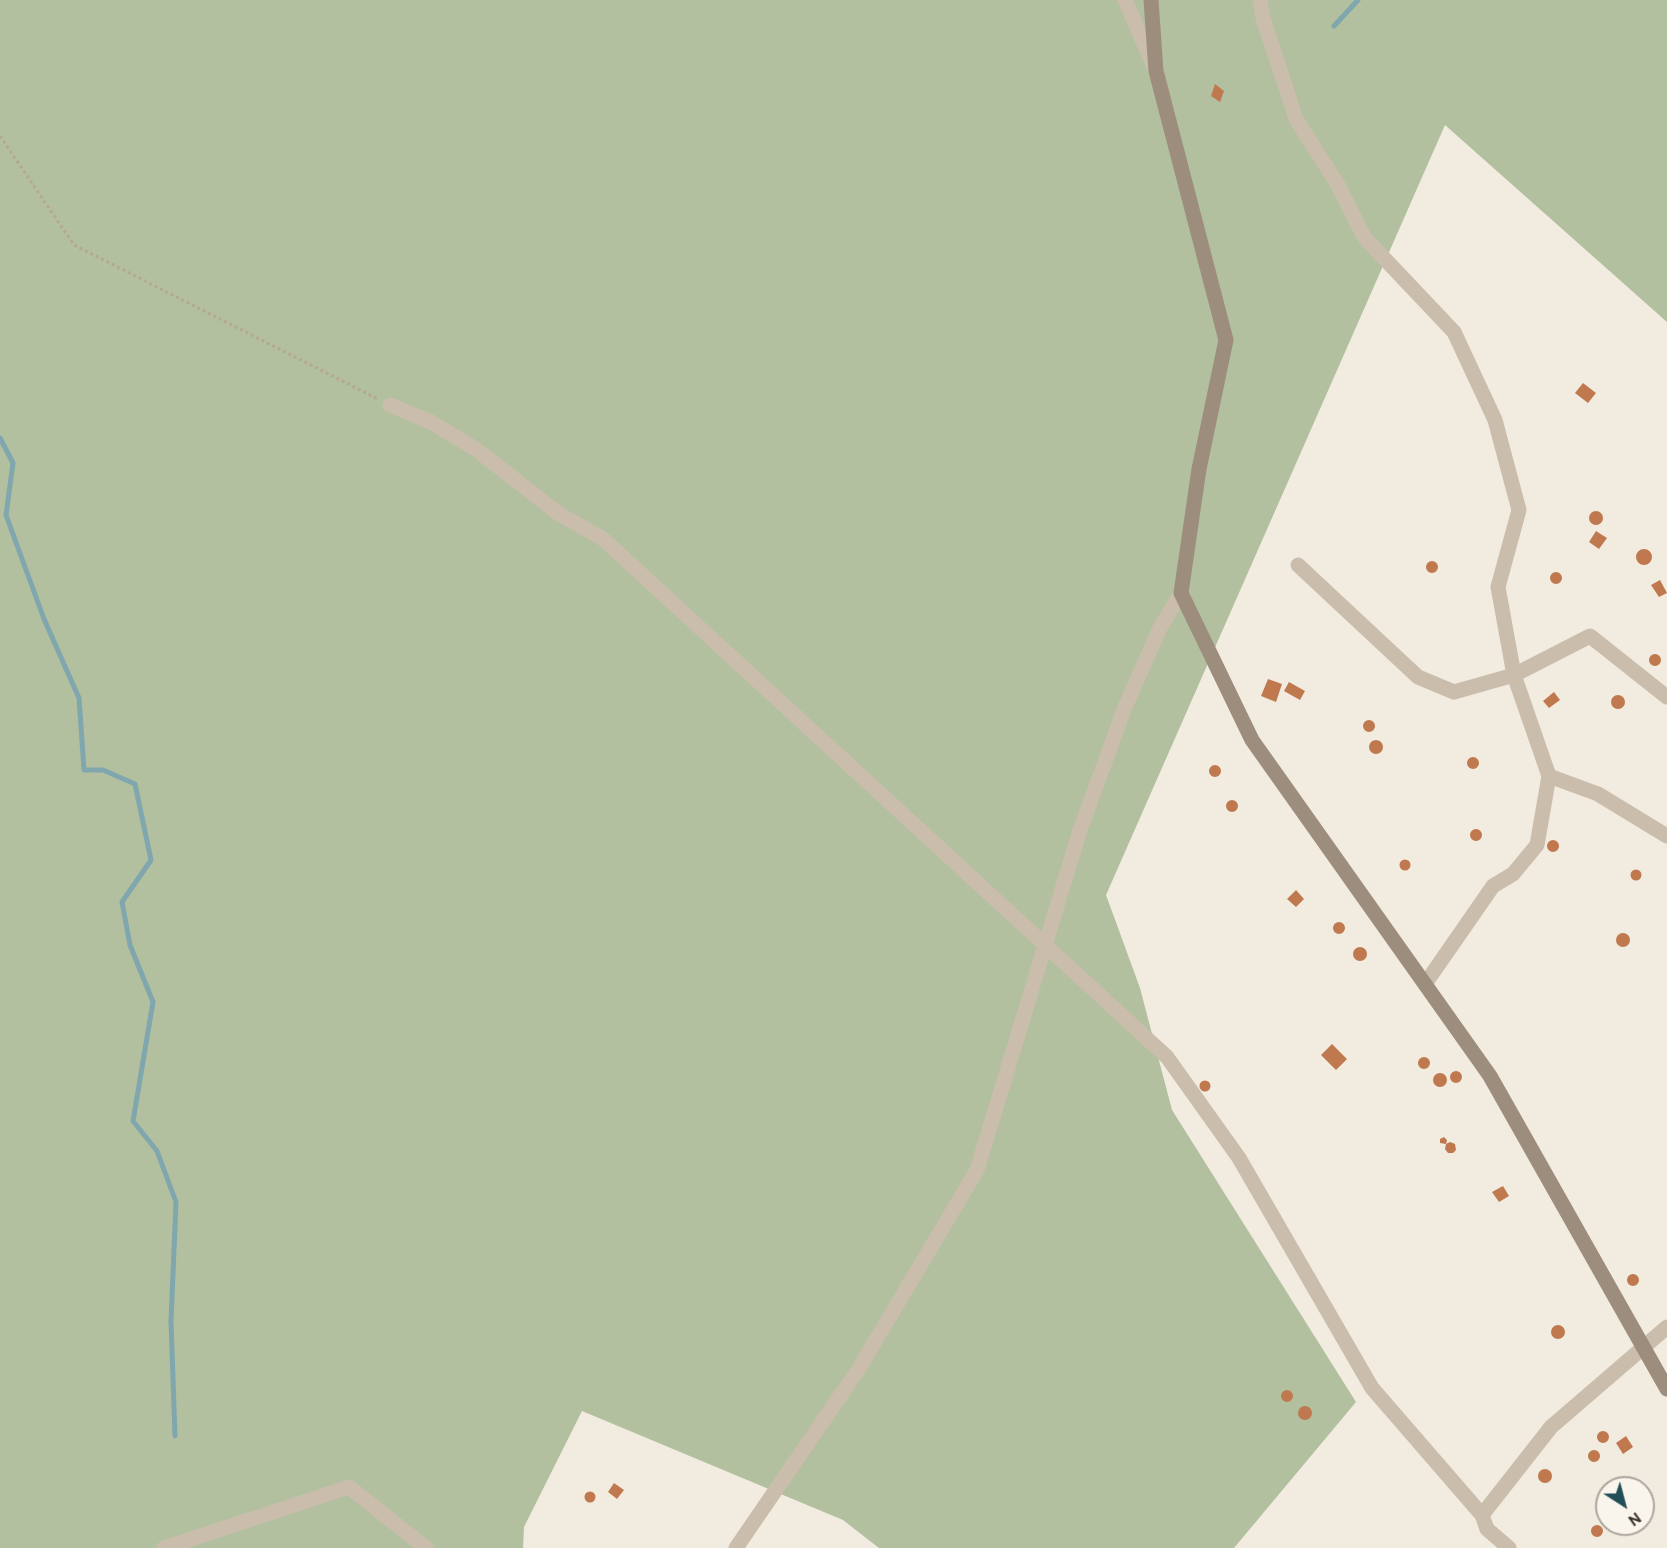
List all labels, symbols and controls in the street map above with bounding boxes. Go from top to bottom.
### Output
north arrow [1595,1476,1655,1536]
text: N [1625,1508,1645,1530]

